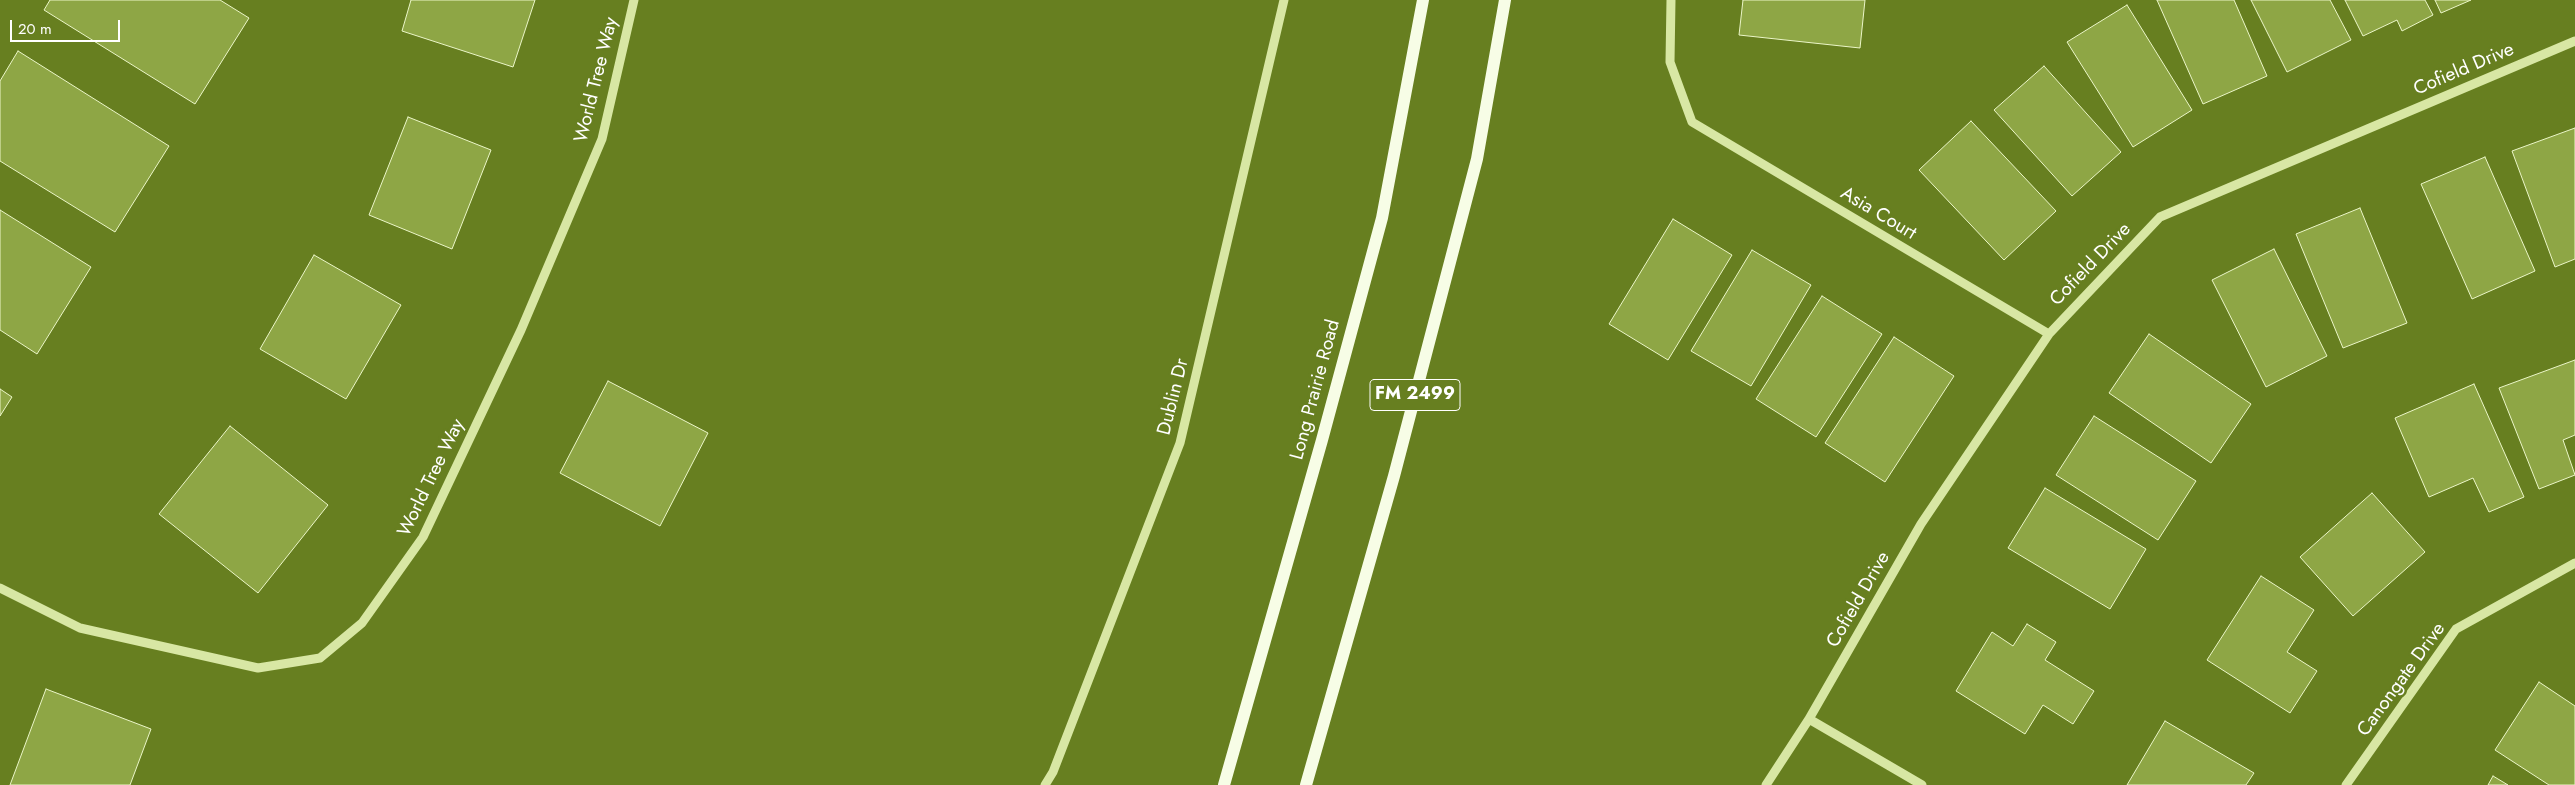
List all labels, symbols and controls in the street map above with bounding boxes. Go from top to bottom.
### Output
scale bar [12,10,122,42]
street label: World Tree Way [570,15,624,145]
text: 20 m [18,18,52,40]
street label: Cofield Drive [2410,39,2518,101]
street label: Asia Court [1836,182,1920,246]
street label: Cofield Drive [2046,219,2136,311]
street label: Long Prairie Road [1286,318,1346,462]
street label: Dublin Dr [1153,356,1195,438]
road number: FM 2499 [1370,380,1460,410]
street label: World Tree Way [394,415,470,541]
street label: Cofield Drive [1822,548,1896,652]
street label: Canongate Drive [2353,619,2451,741]

